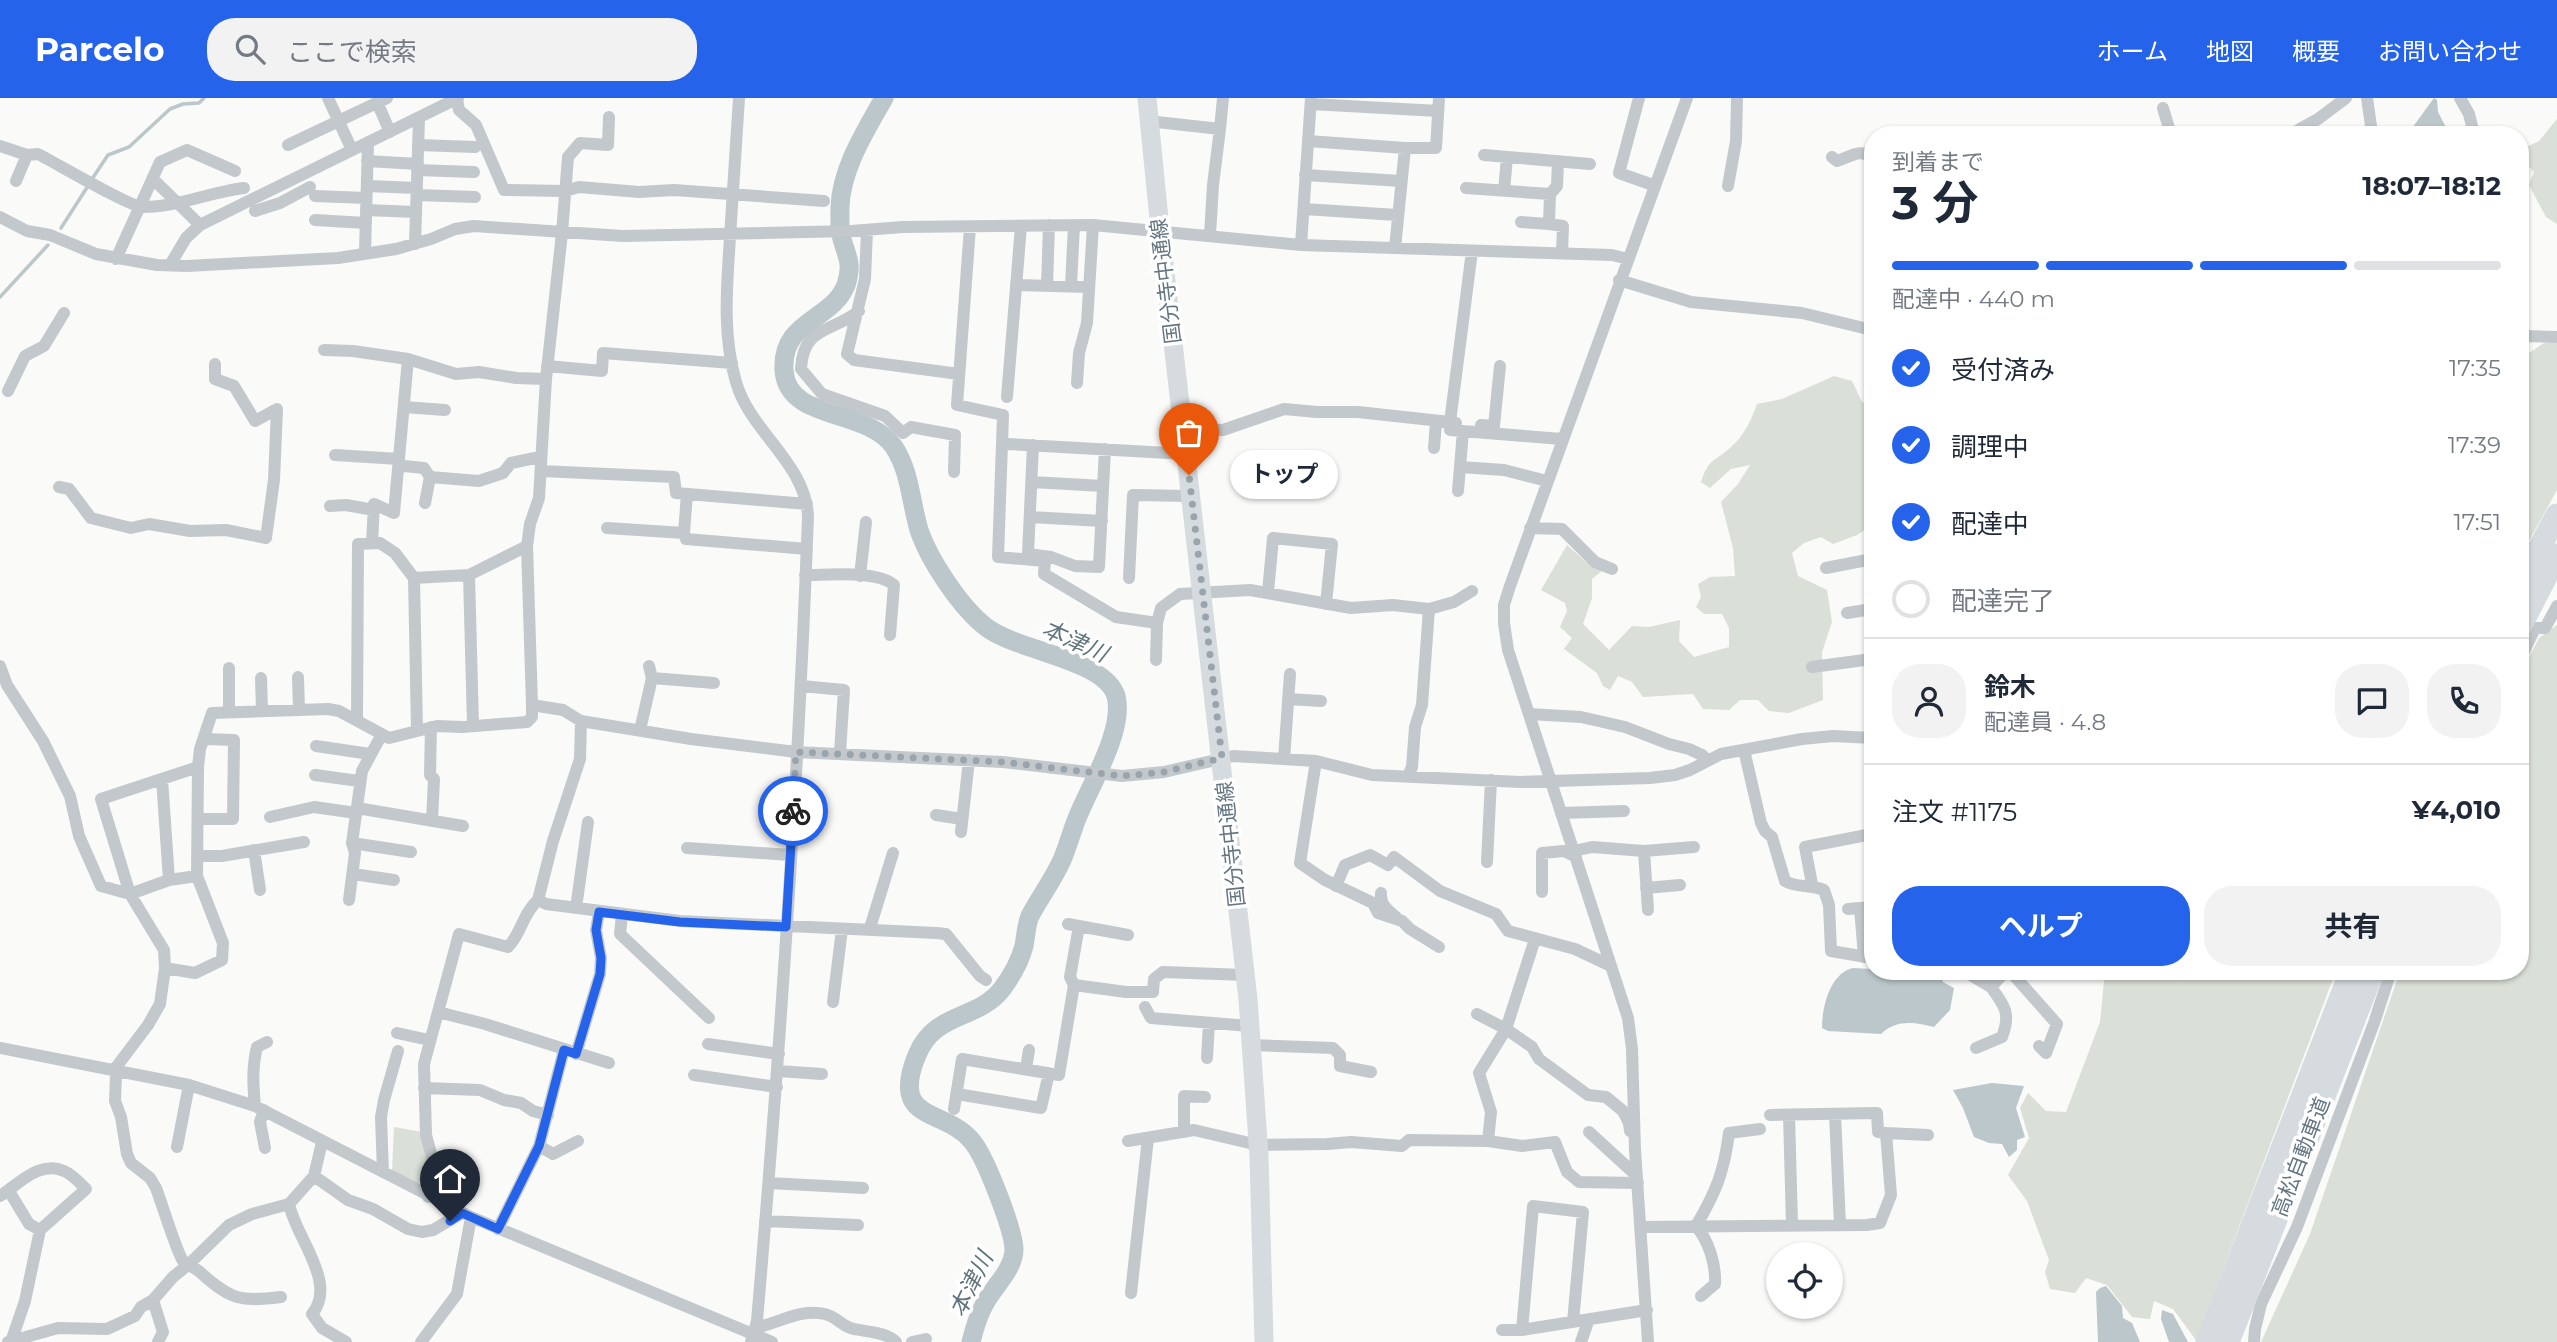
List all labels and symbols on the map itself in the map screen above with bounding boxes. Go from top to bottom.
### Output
street label: 国分寺中通線 [1145,217,1186,345]
pin [1159,403,1219,475]
callout: トップ [1231,450,1340,500]
water label: 本津川 [1038,614,1115,669]
courier [758,776,828,846]
street label: 国分寺中通線 [1211,780,1250,908]
street label: 高松自動車道 [2266,1094,2335,1220]
pin [420,1149,480,1221]
water label: 本津川 [943,1244,1000,1321]

